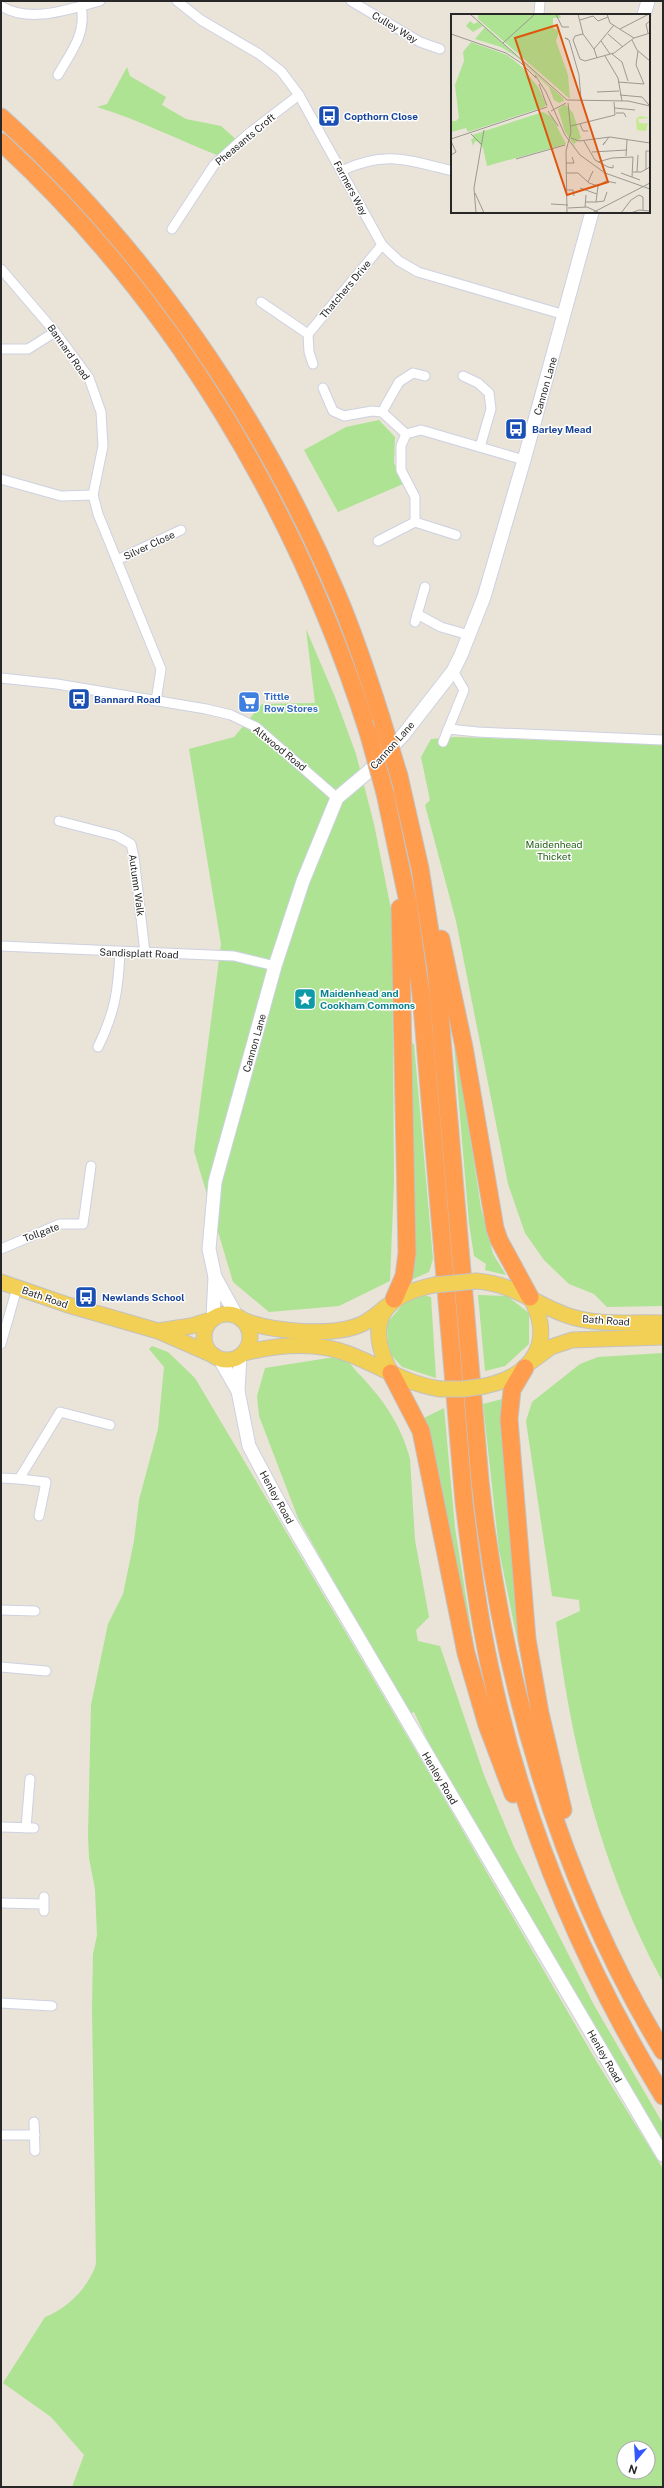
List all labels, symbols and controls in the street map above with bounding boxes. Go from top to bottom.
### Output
street label: Culley Way [370,9,421,46]
inset map [451,14,650,213]
bus stop icon: Copthorn Close [316,103,342,129]
street label: Pheasants Croft [213,110,277,168]
place label: Copthorn Close [344,110,418,122]
street label: Farmers Way [331,158,371,218]
street label: Thatchers Drive [317,257,373,321]
street label: Bannard Road [45,322,93,382]
street label: Cannon Lane [531,355,559,417]
bus stop icon: Barley Mead [503,416,529,442]
place label: Barley Mead [532,423,592,435]
street label: Silver Close [122,528,177,562]
bus stop icon: Bannard Road [66,686,92,712]
supermarket icon: Tittle Row Stores [236,689,262,715]
place label: Tittle Row Stores [264,690,318,714]
place label: Bannard Road [94,693,161,705]
street label: Cannon Lane [367,718,417,771]
street label: Altwood Road [251,723,309,773]
park label: Maidenhead Thicket [525,838,583,862]
street label: Autumn Walk [127,853,147,917]
street label: Sandisplatt Road [99,946,179,960]
place icon: Maidenhead and Cookham Commons [292,986,318,1012]
place label: Maidenhead and Cookham Commons [320,987,415,1011]
street label: Cannon Lane [240,1012,268,1074]
street label: Tollgate [21,1220,61,1244]
street label: Bath Road [20,1284,70,1310]
bus stop icon: Newlands School [73,1284,99,1310]
place label: Newlands School [102,1291,185,1303]
street label: Bath Road [582,1312,630,1328]
street label: Henley Road [257,1468,297,1526]
street label: Henley Road [420,1750,460,1806]
street label: Henley Road [585,2028,625,2084]
north arrow [616,2440,656,2480]
text: N [627,2462,639,2477]

